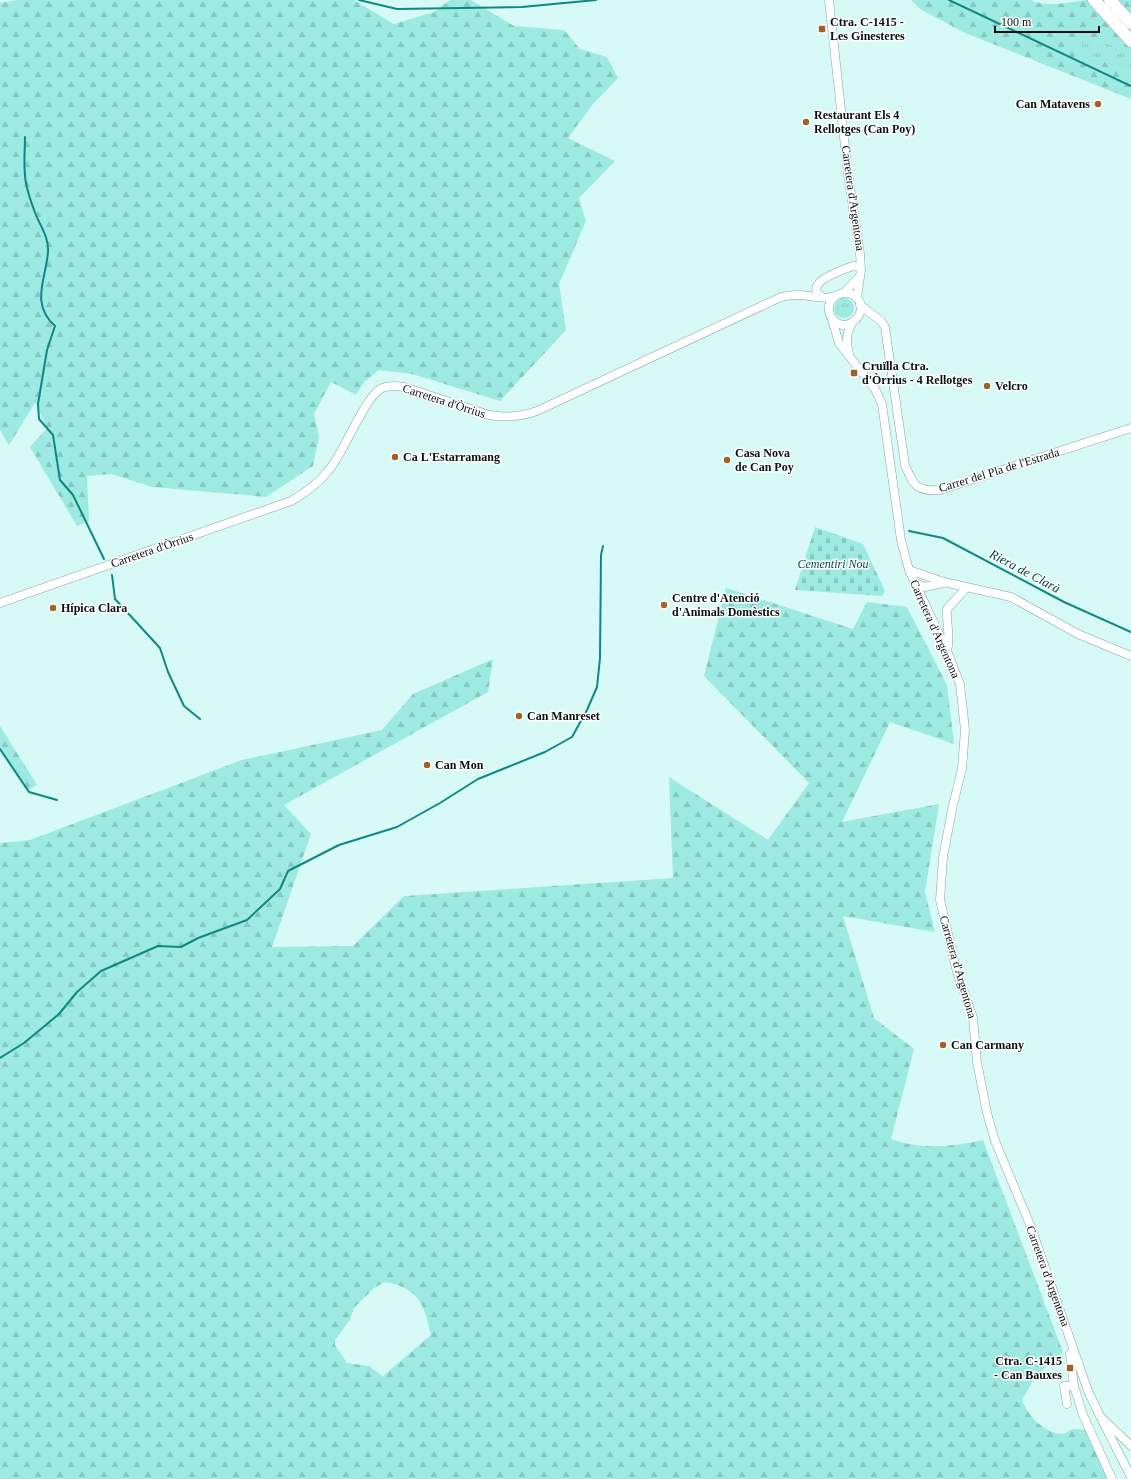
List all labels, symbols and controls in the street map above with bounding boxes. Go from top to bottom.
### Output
scale bar [995,8,1099,34]
place label: Ctra. C-1415 - Les Ginesteres [830,15,905,43]
text: 100 m [1001,15,1032,29]
marker: Ctra. C-1415 - Les Ginesteres [817,24,827,34]
place label: Can Matavens [1016,97,1090,111]
marker: Can Matavens [1093,99,1103,109]
place label: Restaurant Els 4 Rellotges (Can Poy) [814,108,915,136]
marker: Restaurant Els 4 Rellotges (Can Poy) [801,117,811,127]
street label: Carretera d'Argentona [839,144,867,252]
place label: Cruïlla Ctra. d'Òrrius - 4 Rellotges [862,359,973,387]
marker: Cruïlla Ctra. d'Òrrius - 4 Rellotges [849,368,859,378]
place label: Velcro [995,379,1028,393]
street label: Carretera d'Òrrius [401,381,488,421]
marker: Velcro [982,381,992,391]
street label: Carrer del Pla de l'Estrada [937,445,1062,495]
place label: Casa Nova de Can Poy [735,446,794,474]
place label: Ca L'Estarramang [403,450,500,464]
marker: Ca L'Estarramang [390,452,400,462]
marker: Casa Nova de Can Poy [722,455,732,465]
street label: Carretera d'Òrrius [109,529,195,571]
water label: Riera de Clarà [986,546,1063,596]
park label: Cementiri Nou [798,557,869,571]
street label: Carretera d'Argentona [907,578,963,681]
place label: Centre d'Atenció d'Animals Domèstics [672,591,780,619]
marker: Centre d'Atenció d'Animals Domèstics [659,600,669,610]
place label: Hípica Clara [61,601,127,615]
marker: Hípica Clara [48,603,58,613]
place label: Can Manreset [527,709,600,723]
marker: Can Manreset [514,711,524,721]
place label: Can Mon [435,758,484,772]
marker: Can Mon [422,760,432,770]
street label: Carretera d'Argentona [937,914,980,1021]
place label: Can Carmany [951,1038,1024,1052]
marker: Can Carmany [938,1040,948,1050]
street label: Carretera d'Argentona [1023,1224,1073,1329]
place label: Ctra. C-1415 - Can Bauxes [994,1354,1062,1382]
marker: Ctra. C-1415 - Can Bauxes [1065,1363,1075,1373]

